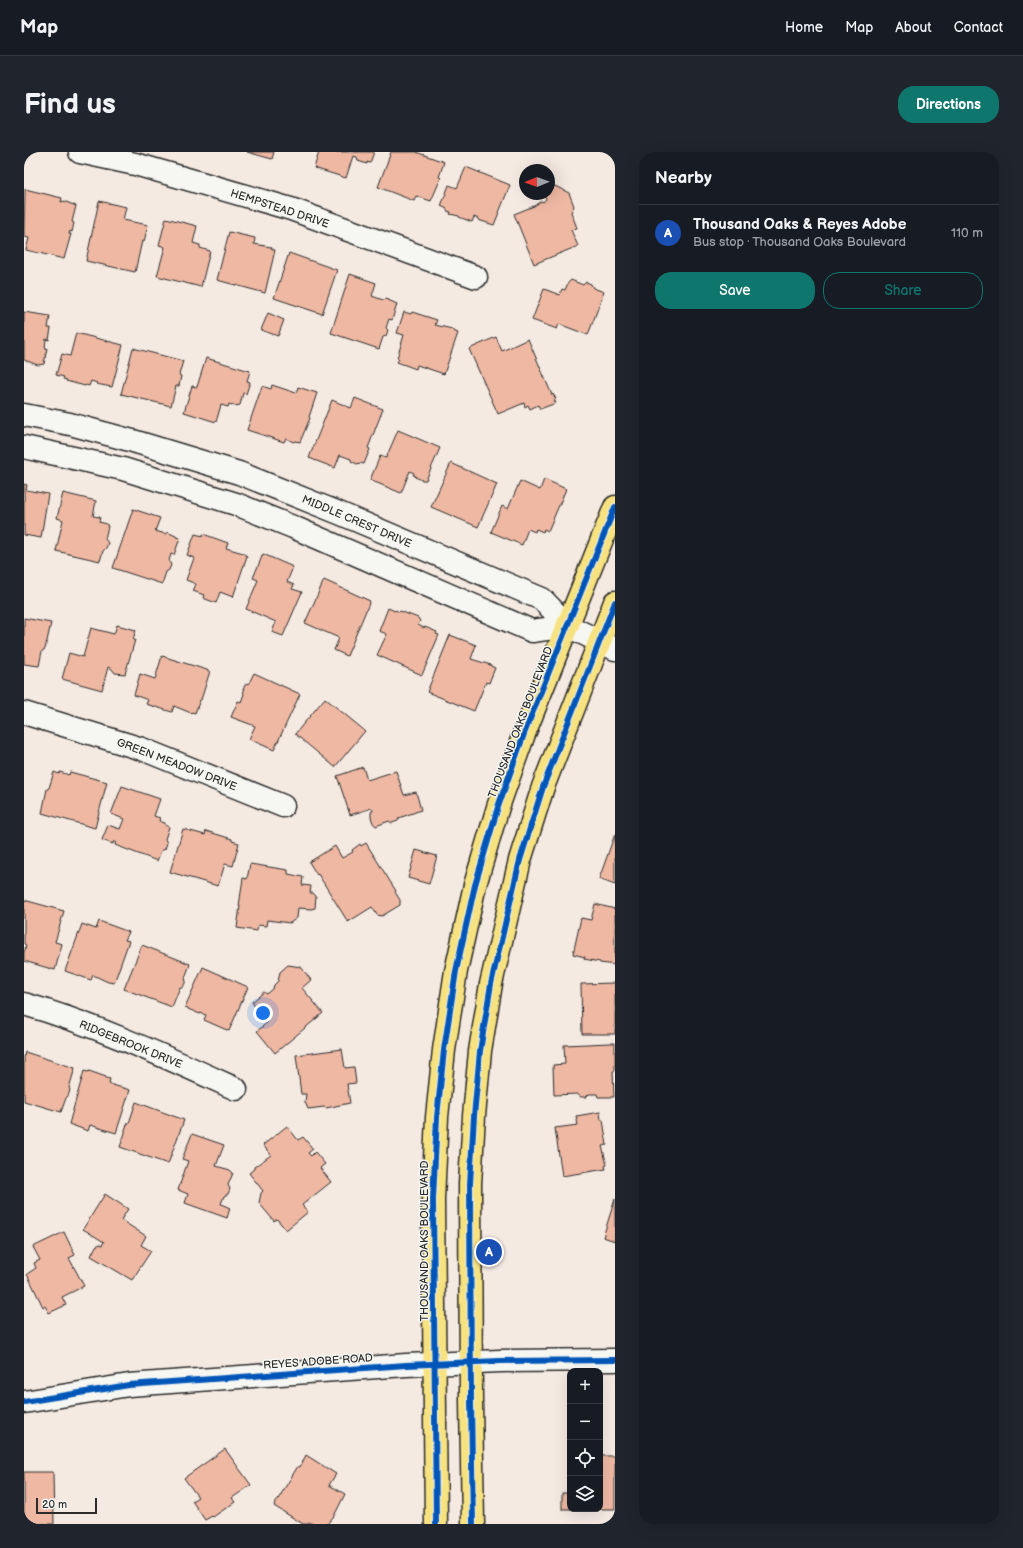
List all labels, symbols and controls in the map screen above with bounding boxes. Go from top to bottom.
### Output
text: Map [20,16,58,39]
text: Home [785,19,823,36]
text: Map [845,19,873,36]
text: About [895,19,932,36]
text: Contact [954,19,1003,36]
button: Directions [898,86,999,123]
text: Find us [24,88,116,121]
north arrow [519,164,555,200]
text: Nearby [655,168,712,188]
street label: HEMPSTEAD DRIVE [229,186,331,231]
text: Thousand Oaks & Reyes Adobe [693,215,906,234]
text: A [664,225,672,241]
text: 110 m [951,225,983,241]
text: Bus stop · Thousand Oaks Boulevard [693,234,906,250]
button: Save [655,272,815,309]
button: Share [823,272,983,309]
street label: MIDDLE CREST DRIVE [300,492,414,550]
street label: THOUSAND OAKS BOULEVARD [486,645,555,800]
street label: GREEN MEADOW DRIVE [115,736,239,793]
your location [253,1003,273,1023]
street label: RIDGEBROOK DRIVE [77,1018,184,1071]
street label: THOUSAND OAKS BOULEVARD [418,1160,431,1322]
pin: A [476,1237,502,1267]
street label: REYES ADOBE ROAD [263,1351,373,1372]
map controls [567,1368,603,1512]
button: + [567,1368,603,1404]
button: − [567,1404,603,1440]
button: locate [567,1440,603,1476]
button: layers [567,1476,603,1512]
scale bar [36,1496,97,1515]
text: 20 m [42,1498,67,1511]

